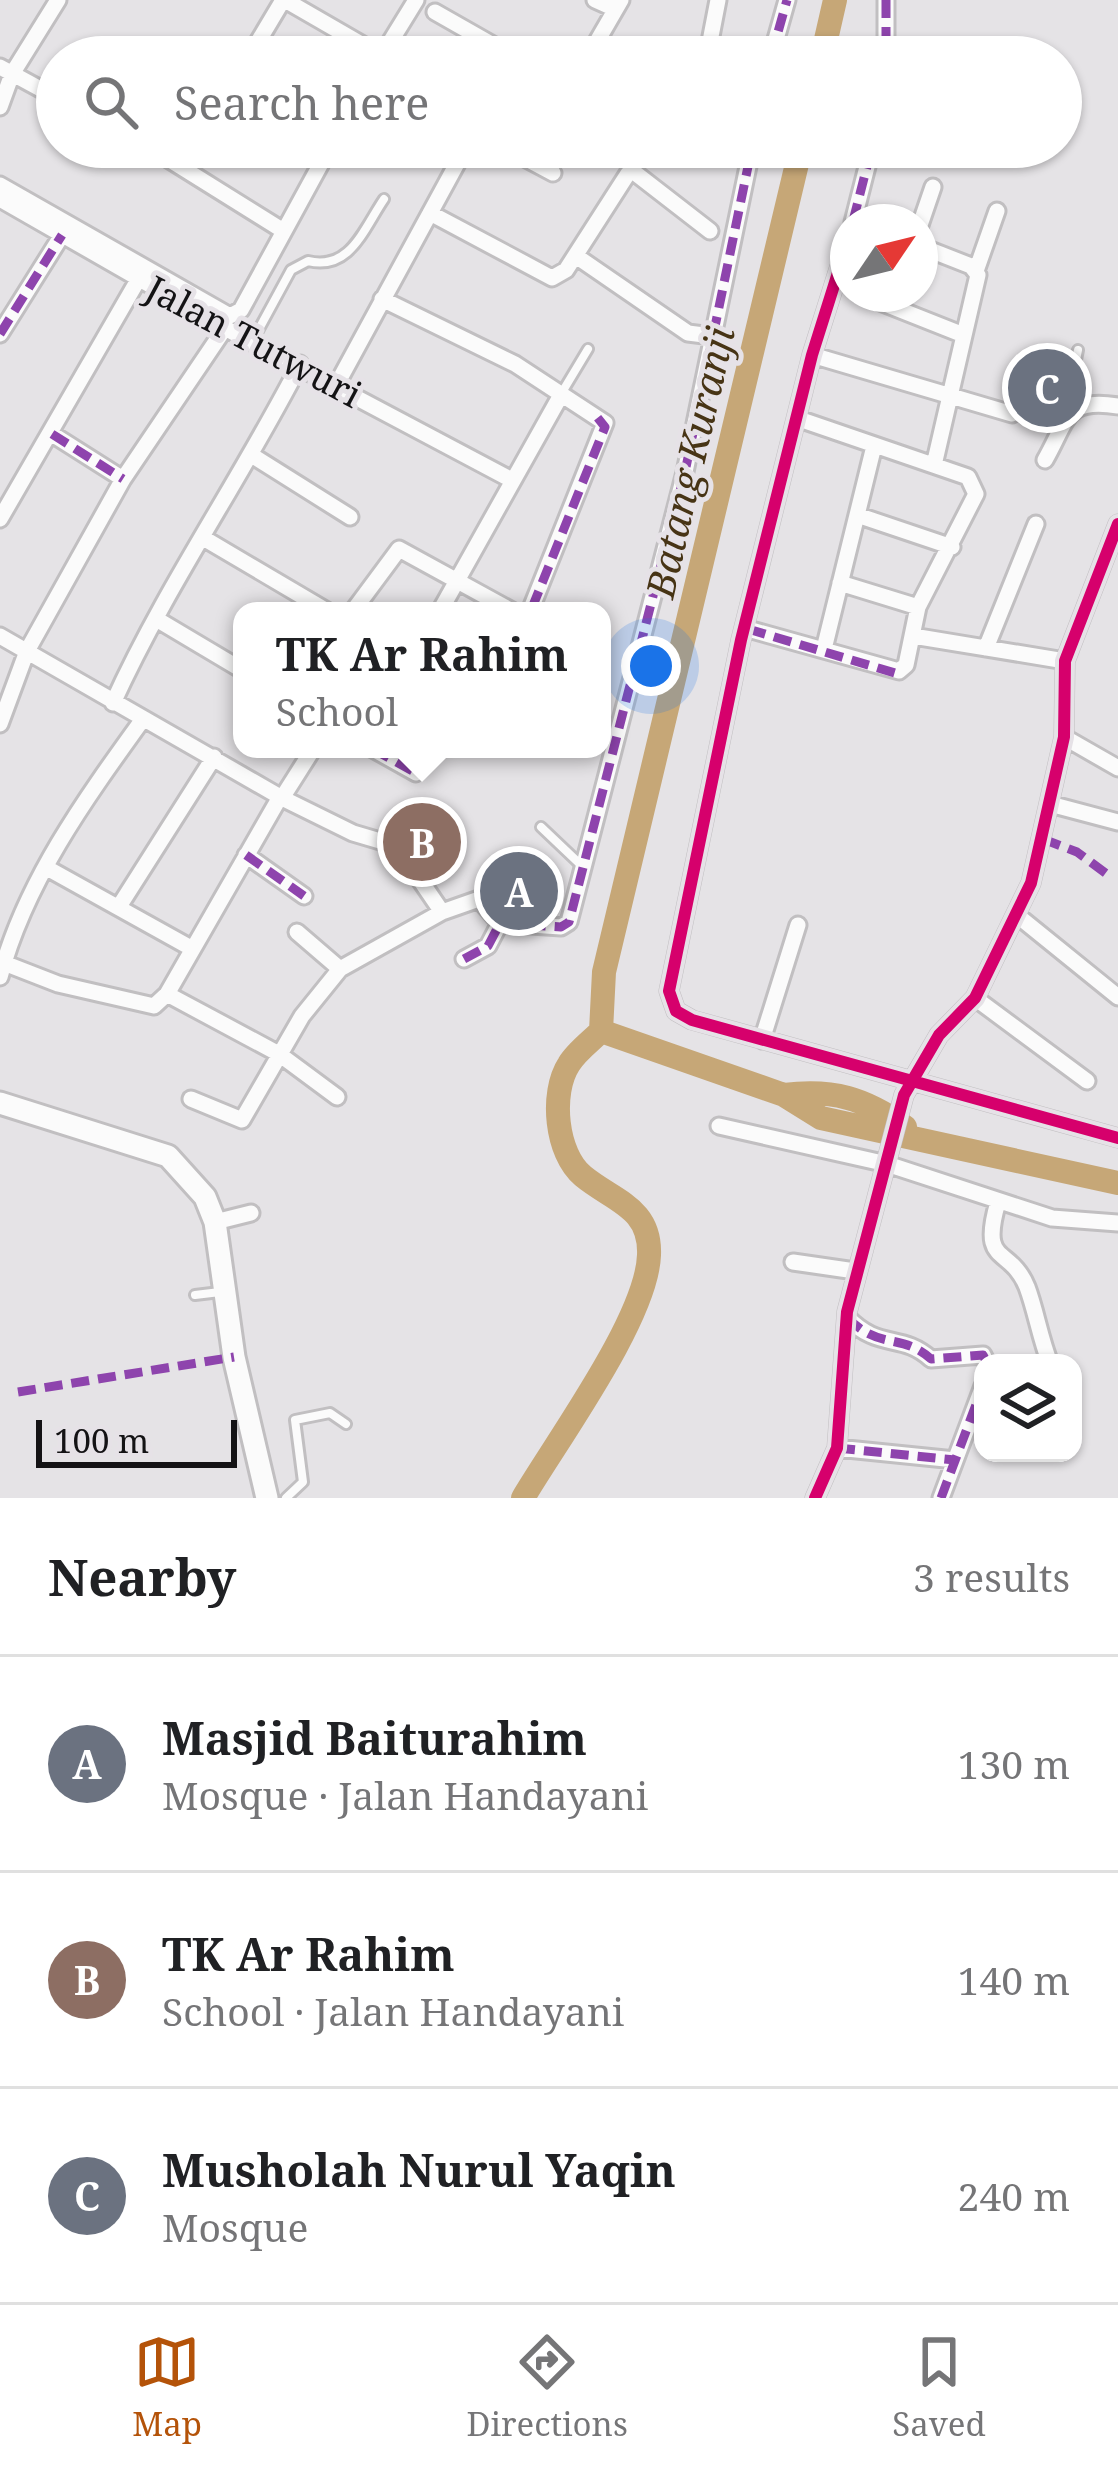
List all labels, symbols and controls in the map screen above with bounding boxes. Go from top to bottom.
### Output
search box [36,36,1082,168]
icon: search [78,69,144,135]
text: Search here [174,72,429,133]
north arrow [830,204,938,312]
street label: Jalan Tutwuri [137,263,371,419]
water label: Batang Kuranji [632,321,746,604]
pin: C [1008,343,1086,433]
popup [233,602,611,758]
text: TK Ar Rahim [276,623,568,684]
your location [621,636,681,696]
text: School [276,684,398,737]
pin: B [383,797,461,887]
pin: A [480,846,558,936]
map controls [974,1354,1082,1462]
button: layers [974,1354,1082,1462]
scale bar [36,1414,237,1467]
text: 100 m [54,1418,149,1463]
text: Nearby [48,1541,236,1611]
text: 3 results [913,1550,1070,1603]
text: Masjid Baiturahim [162,1707,587,1768]
text: A [72,1737,102,1790]
text: 130 m [958,1737,1070,1790]
text: Mosque · Jalan Handayani [162,1768,648,1821]
text: TK Ar Rahim [162,1923,455,1984]
text: B [74,1953,100,2006]
text: 140 m [958,1953,1070,2006]
text: School · Jalan Handayani [162,1984,624,2037]
text: Musholah Nurul Yaqin [162,2139,676,2200]
text: C [74,2169,100,2222]
text: 240 m [958,2169,1070,2222]
text: Mosque [162,2200,308,2253]
tab: Map [132,2329,202,2446]
tab: Directions [466,2329,628,2446]
tab: Saved [892,2329,986,2446]

